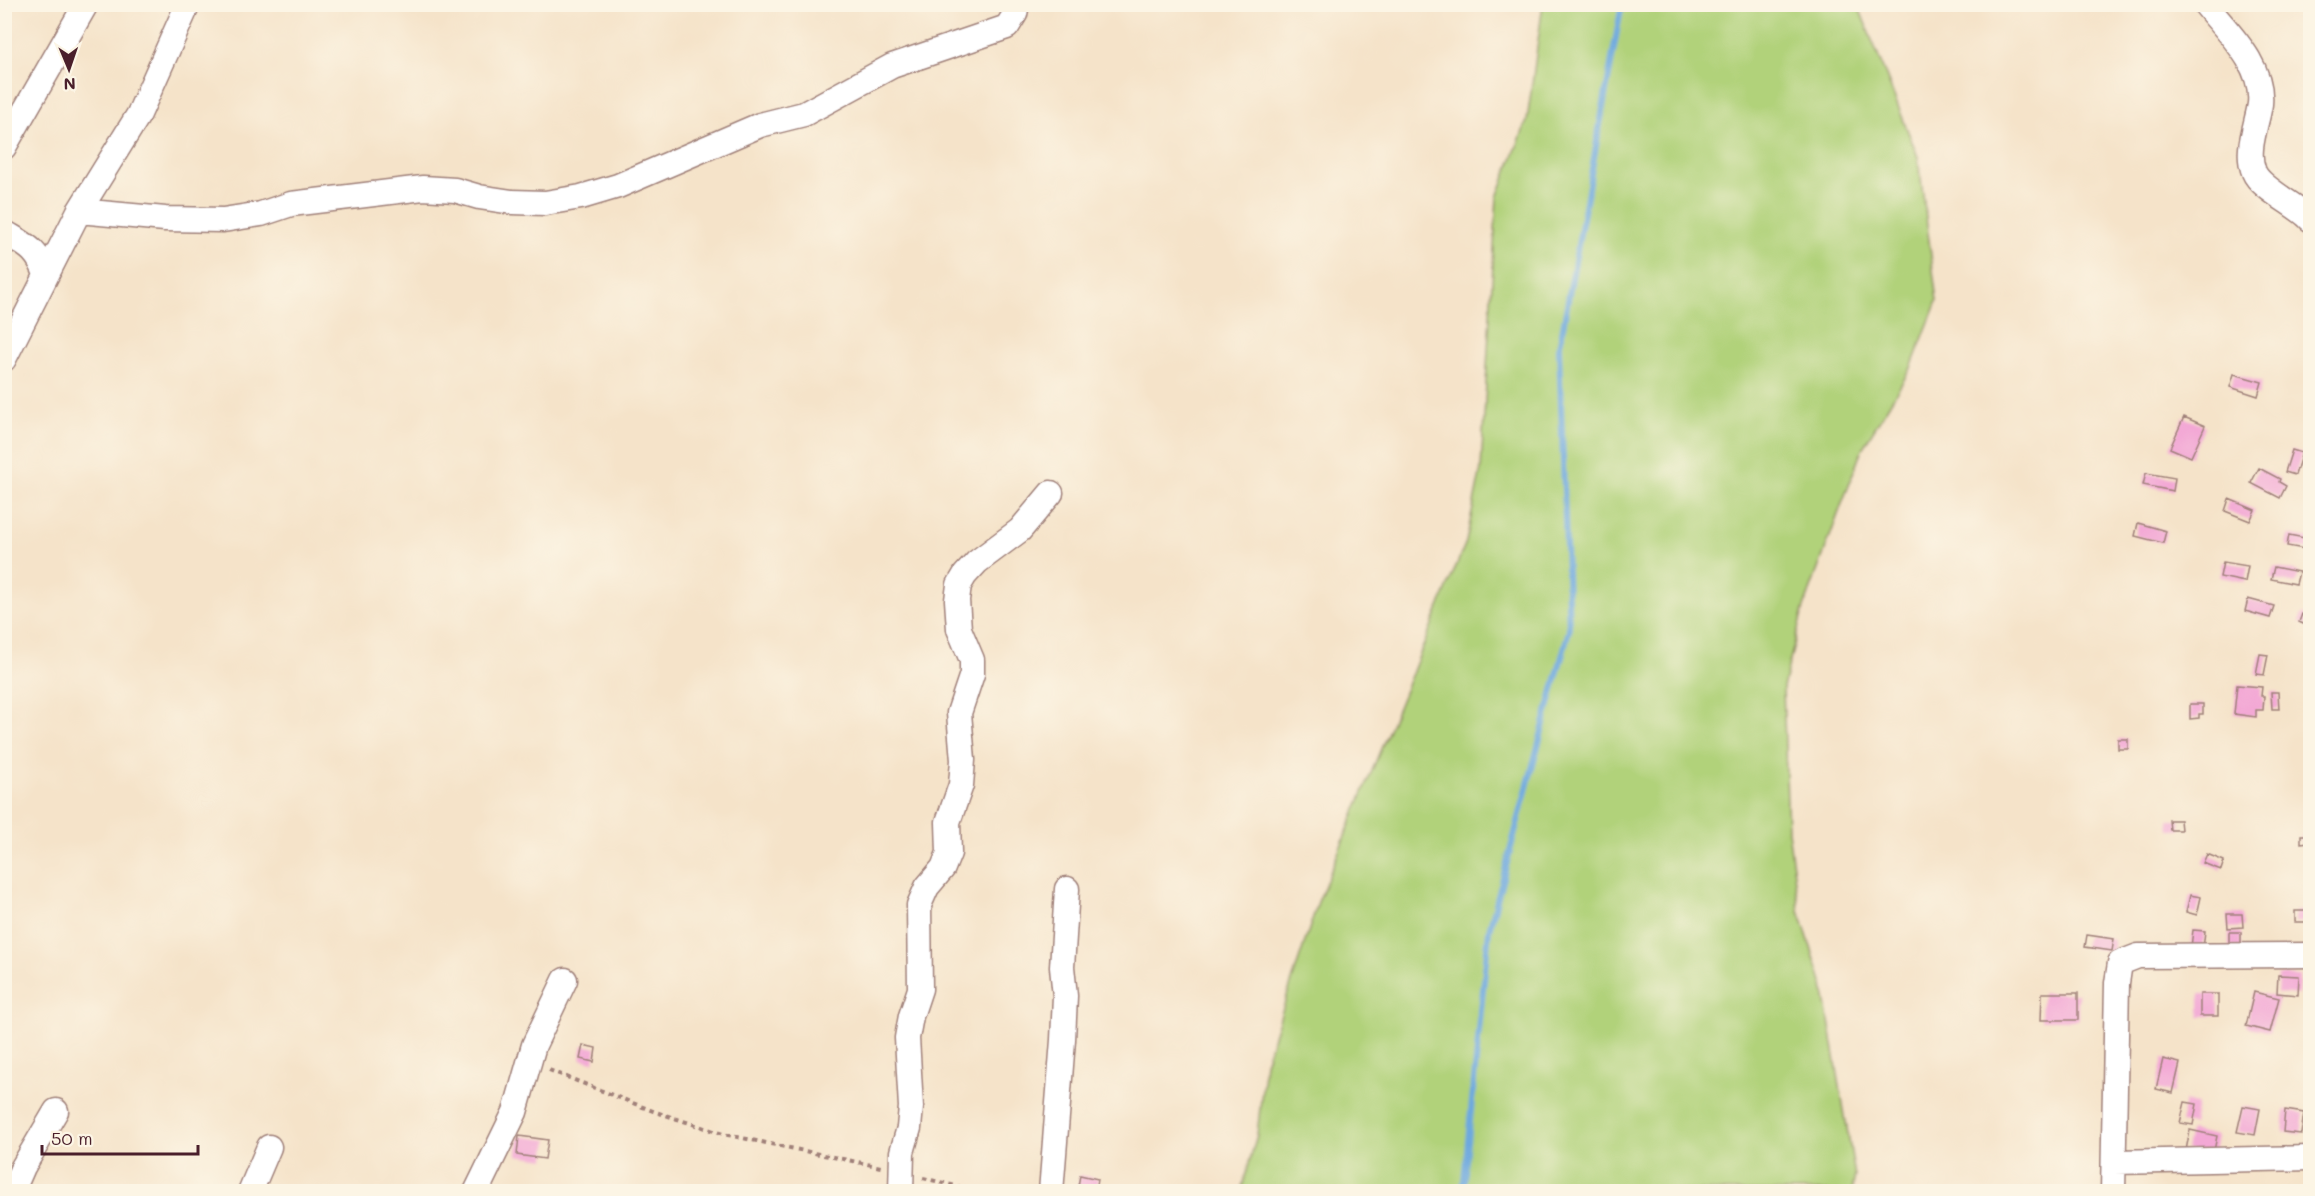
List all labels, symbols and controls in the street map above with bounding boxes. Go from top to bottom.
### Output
north arrow [39,39,99,99]
text: N [63,74,76,95]
scale bar [42,1118,198,1156]
text: 50 m [51,1126,93,1150]

